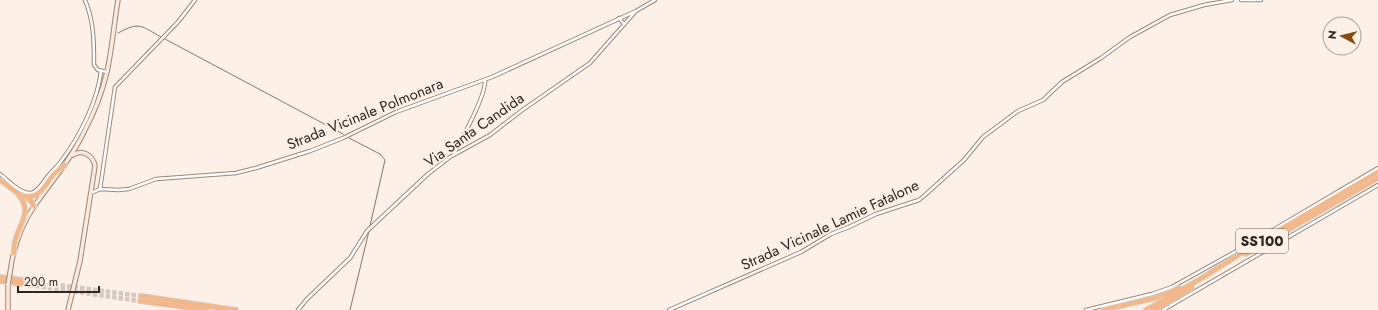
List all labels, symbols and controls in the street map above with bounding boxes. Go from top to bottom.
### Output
north arrow [1322,16,1362,56]
text: N [1324,29,1341,40]
street label: Strada Vicinale Polmonara [284,73,446,155]
street label: Via Santa Candida [419,87,529,173]
street label: Strada Vicinale Lamie Fatalone [737,174,923,276]
road number: SS100 [1236,229,1288,253]
scale bar [18,268,99,294]
text: 200 m [24,273,58,291]

